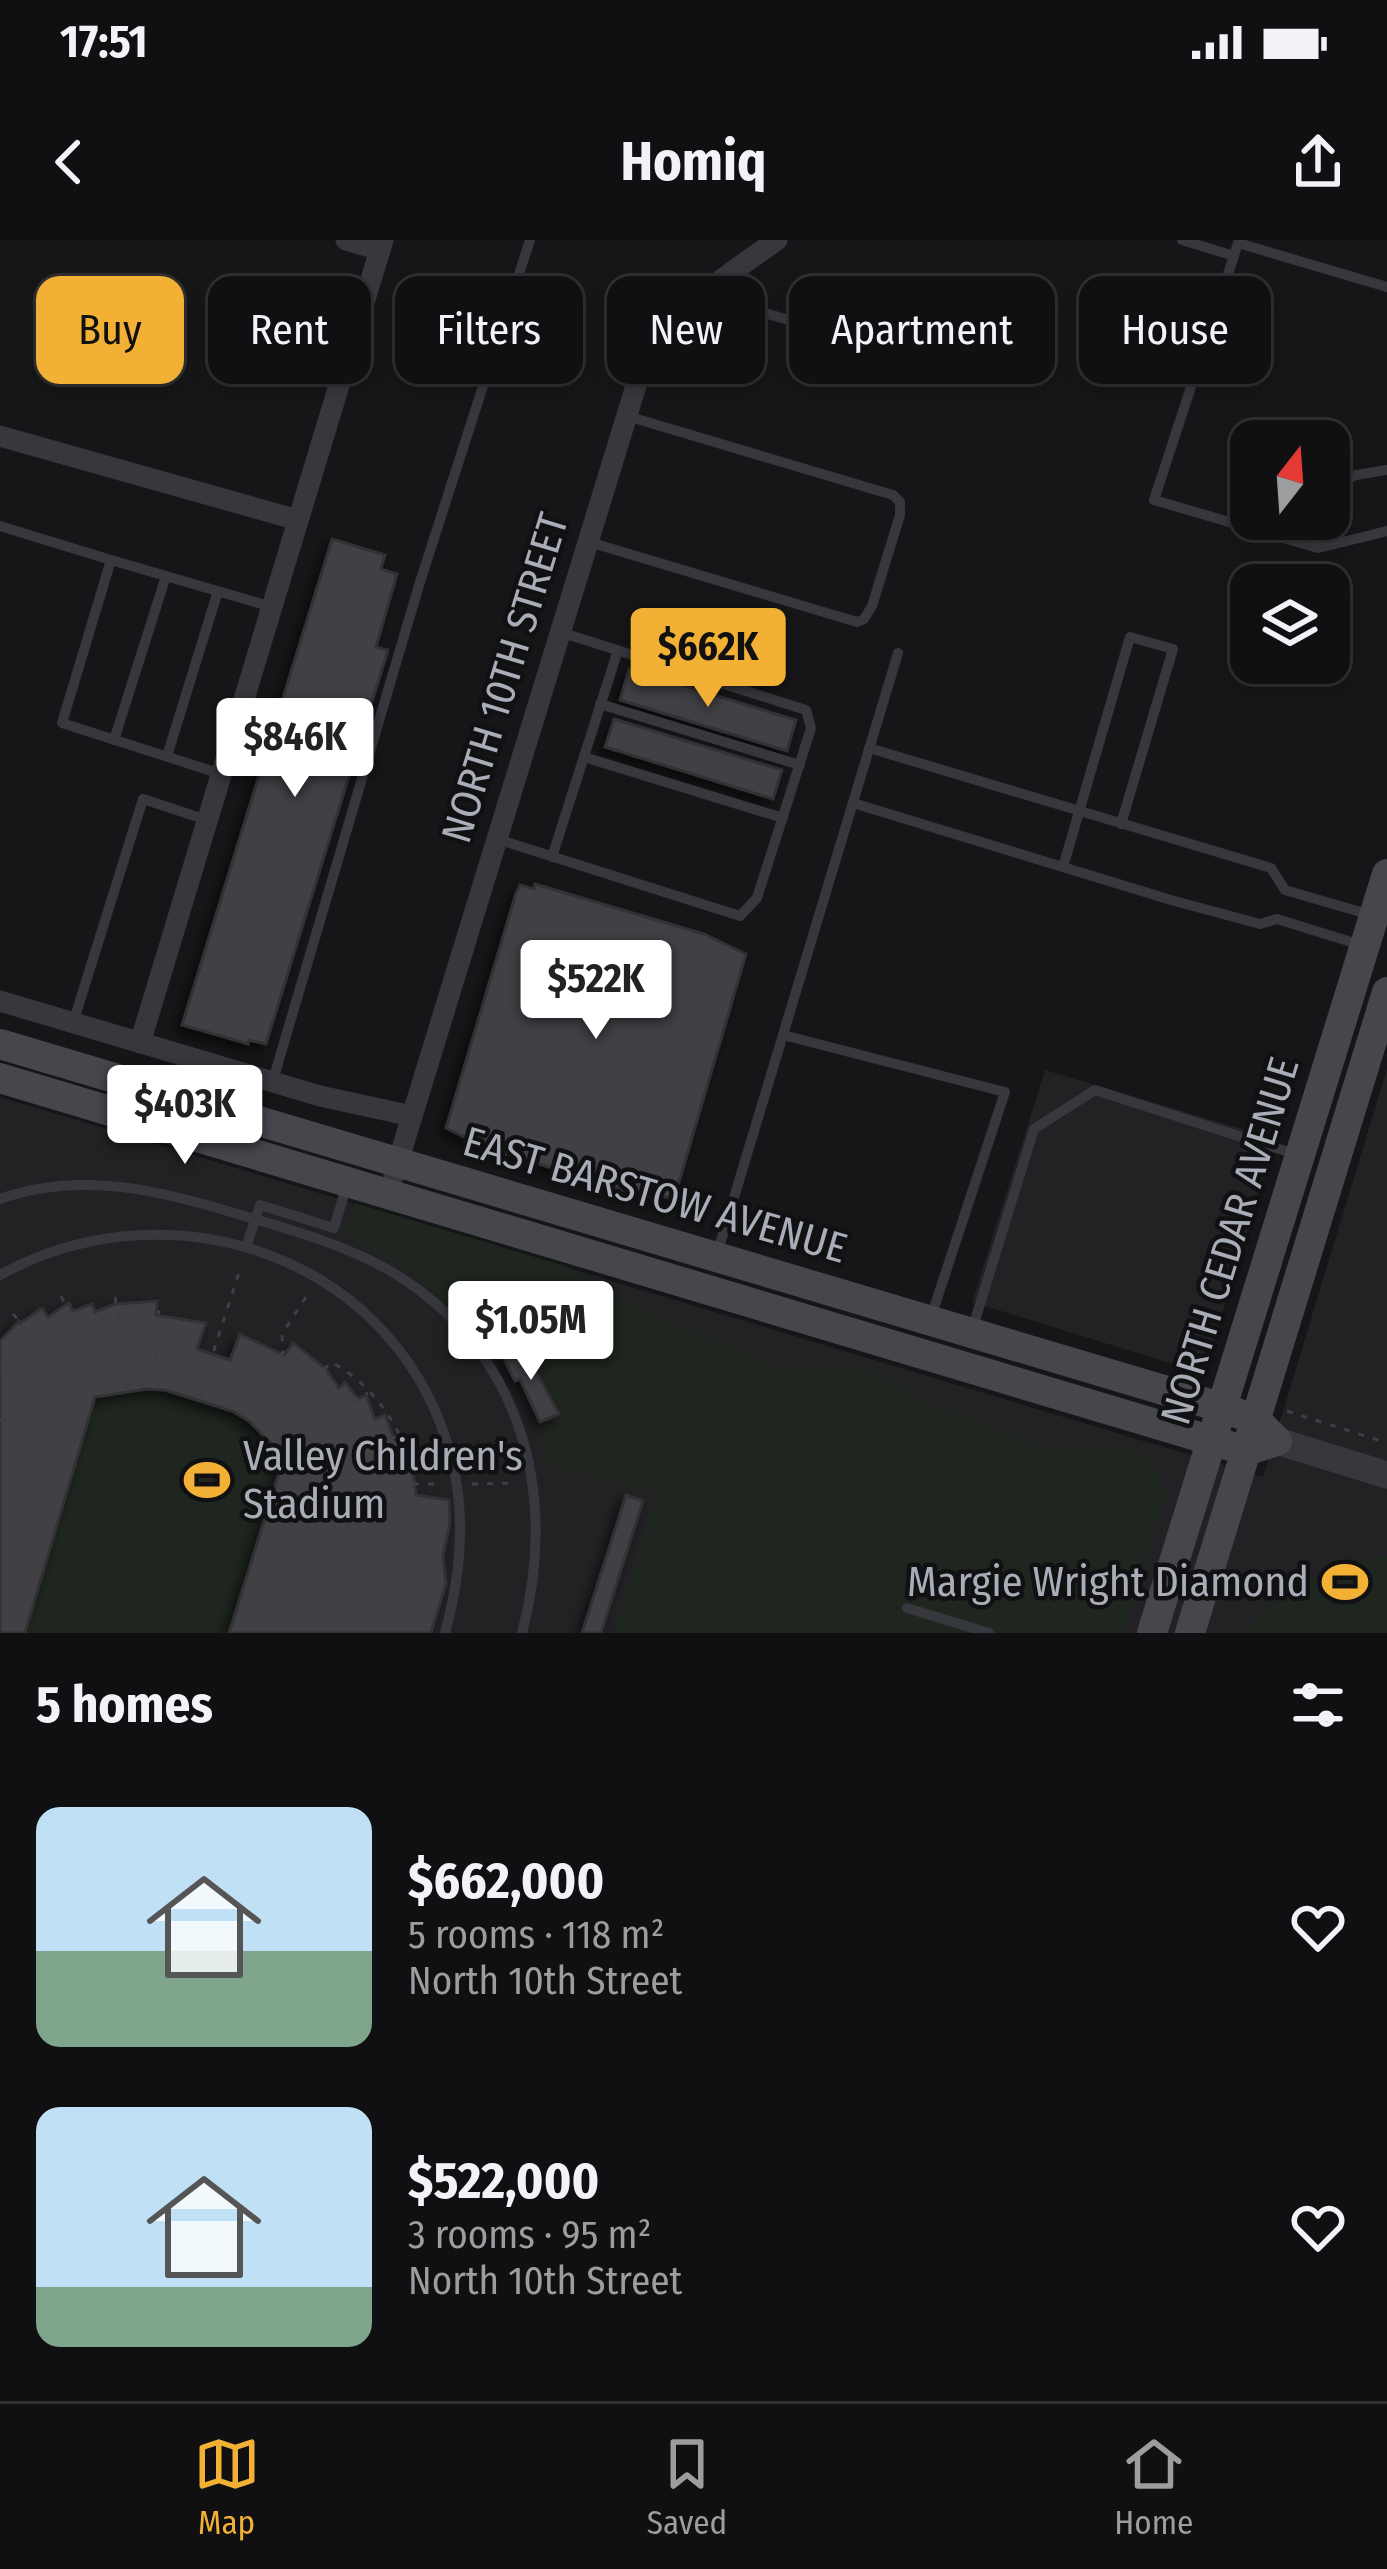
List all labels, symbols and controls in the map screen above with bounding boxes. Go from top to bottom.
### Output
text: 17:51 [60,15,148,69]
icon: back [36,129,102,195]
icon: share [1285,129,1351,195]
text: Homiq [621,130,766,194]
chip: Buy [36,276,184,384]
chip: Rent [208,276,371,384]
chip: Filters [395,276,583,384]
chip: New [607,276,765,384]
chip: Apartment [789,276,1055,384]
chip: House [1079,276,1271,384]
north arrow [1230,420,1350,540]
map controls [1230,420,1350,684]
street label: NORTH 10TH STREET [431,507,579,849]
button: layers [1230,564,1350,684]
pin: $662K [624,608,792,710]
text: $662K [658,624,758,670]
pin: $846K [211,698,379,800]
text: $846K [243,714,347,760]
pin: $522K [512,940,680,1042]
text: $522K [548,956,644,1002]
street label: NORTH CEDAR AVENUE [1150,1051,1310,1431]
pin: $403K [101,1065,269,1167]
text: $403K [134,1081,236,1127]
street label: EAST BARSTOW AVENUE [458,1116,852,1274]
pin: $1.05M [433,1281,629,1383]
text: $1.05M [475,1297,587,1343]
place label: Valley Children's Stadium [243,1431,523,1529]
sports icon: Valley Children's Stadium [182,1455,232,1505]
place label: Margie Wright Diamond [907,1557,1309,1607]
sports icon: Margie Wright Diamond [1320,1557,1370,1607]
icon: filters [1285,1672,1351,1738]
text: 5 homes [36,1674,213,1736]
text: $662,000 [408,1850,604,1912]
icon: home [132,1855,276,1999]
icon: heart [1285,1894,1351,1960]
text: 5 rooms · 118 m² [408,1912,664,1958]
text: North 10th Street [408,1958,682,2004]
text: $522,000 [408,2150,599,2212]
icon: home [132,2155,276,2299]
icon: heart [1285,2194,1351,2260]
text: 3 rooms · 95 m² [408,2212,651,2258]
text: North 10th Street [408,2258,682,2304]
tab: Map [194,2431,260,2543]
tab: Saved [647,2431,727,2543]
tab: Home [1114,2431,1193,2543]

